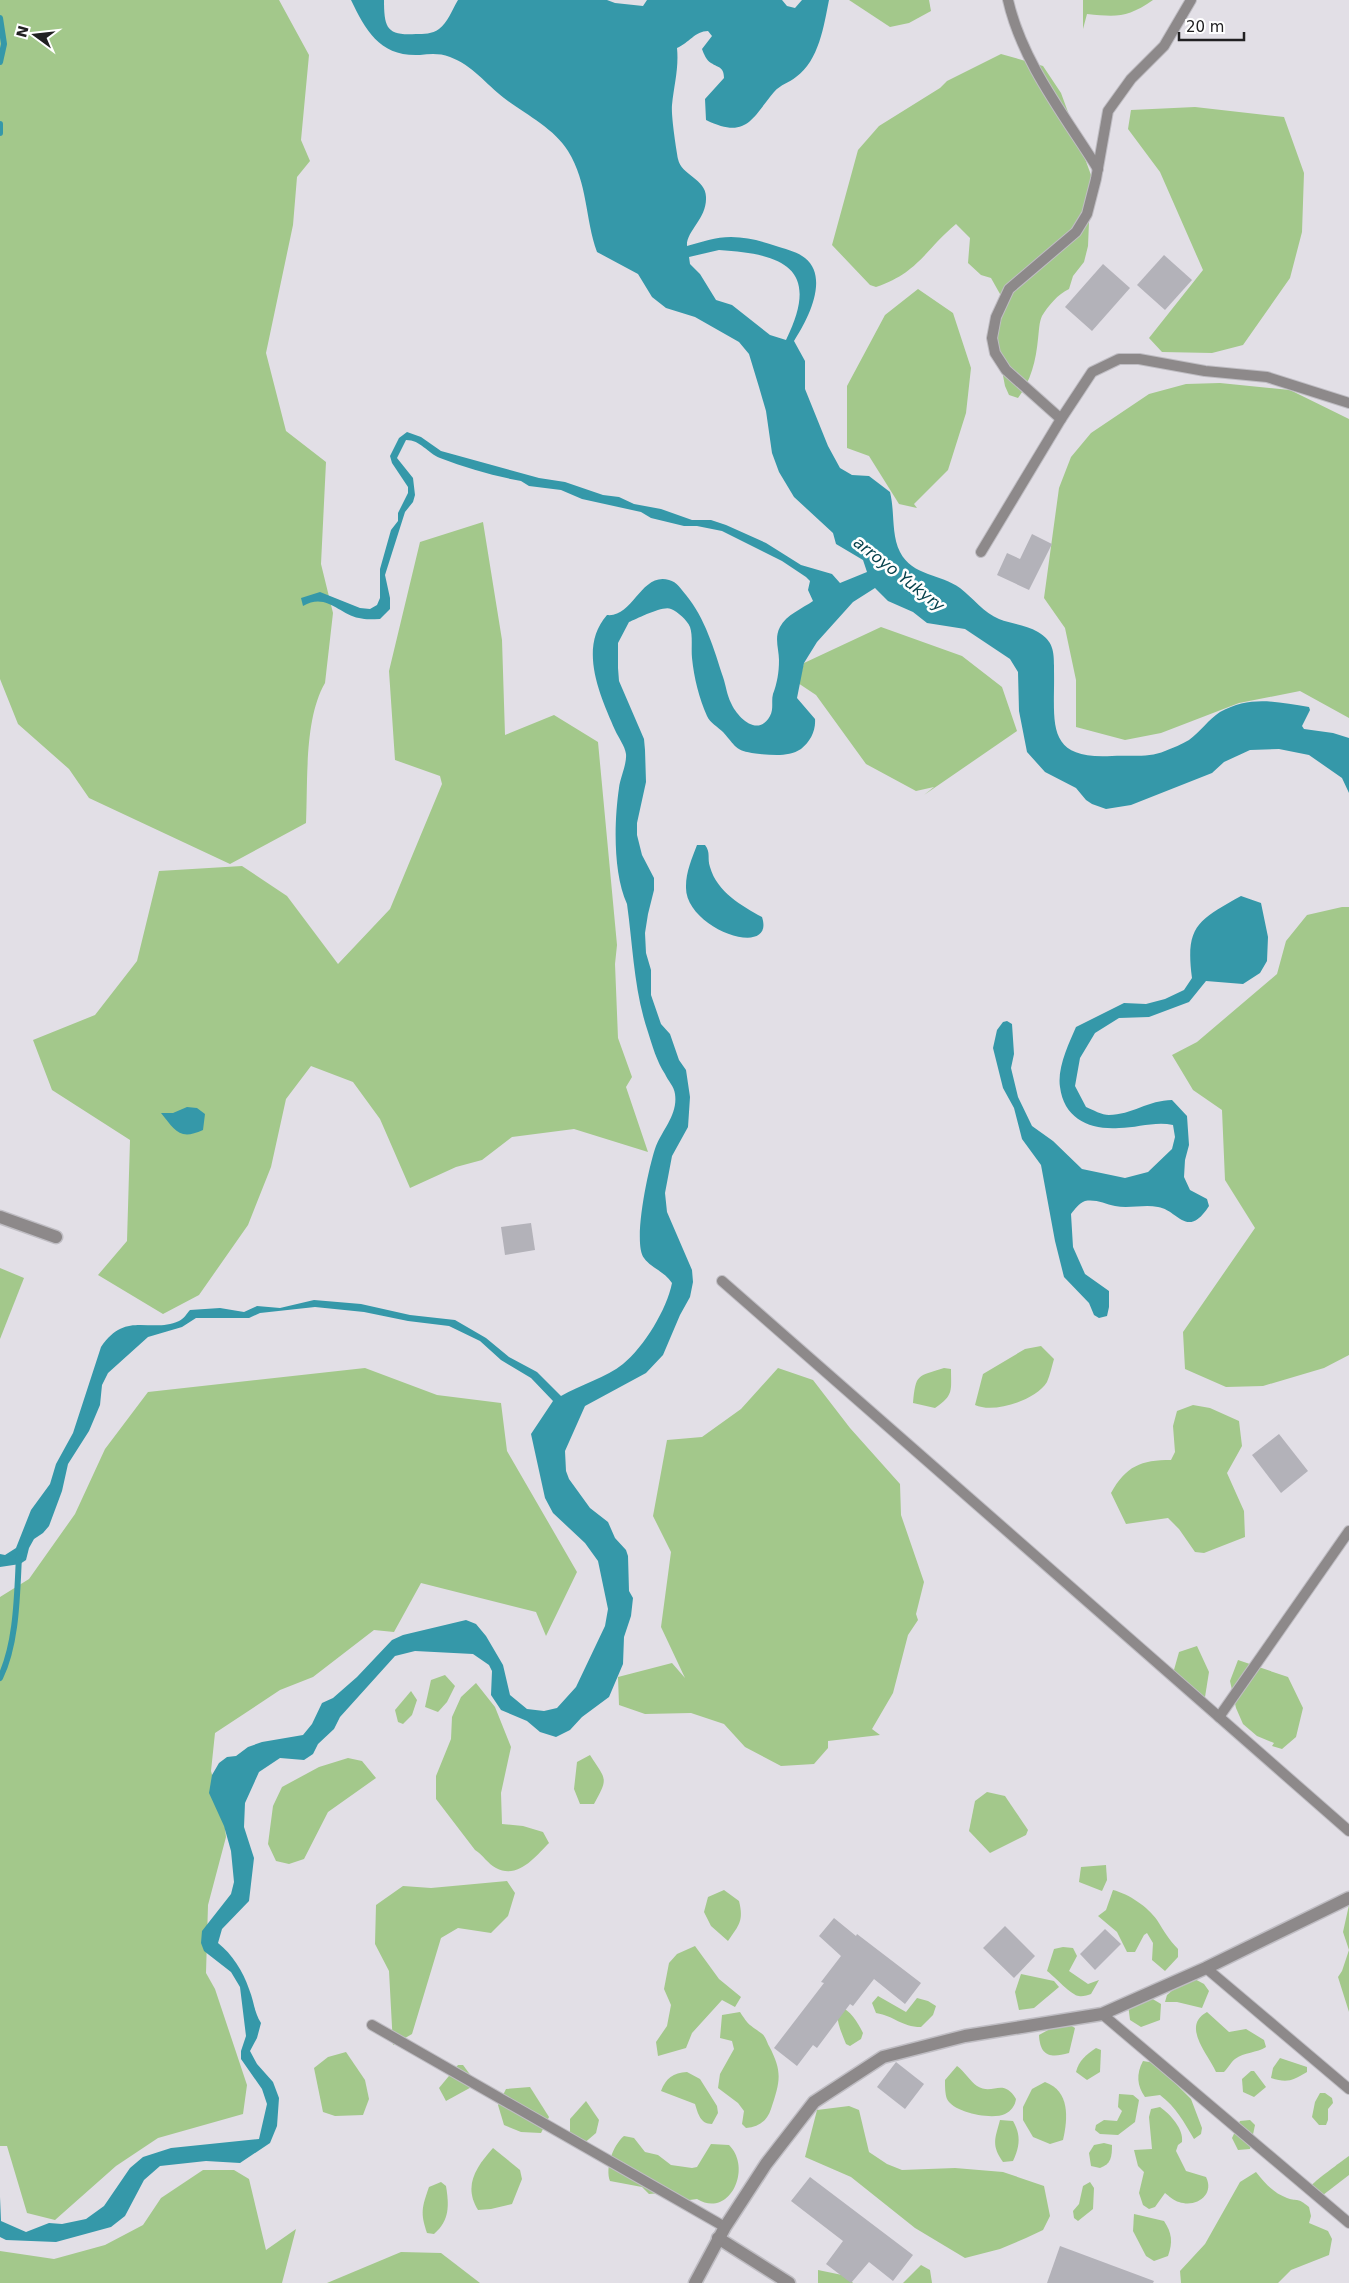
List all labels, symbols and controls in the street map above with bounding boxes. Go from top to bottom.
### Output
north arrow [10,10,60,60]
scale bar [1179,10,1244,42]
text: 20 m [1186,18,1224,36]
text: N [13,24,32,39]
water label: arroyo Yukyry [850,533,949,616]

